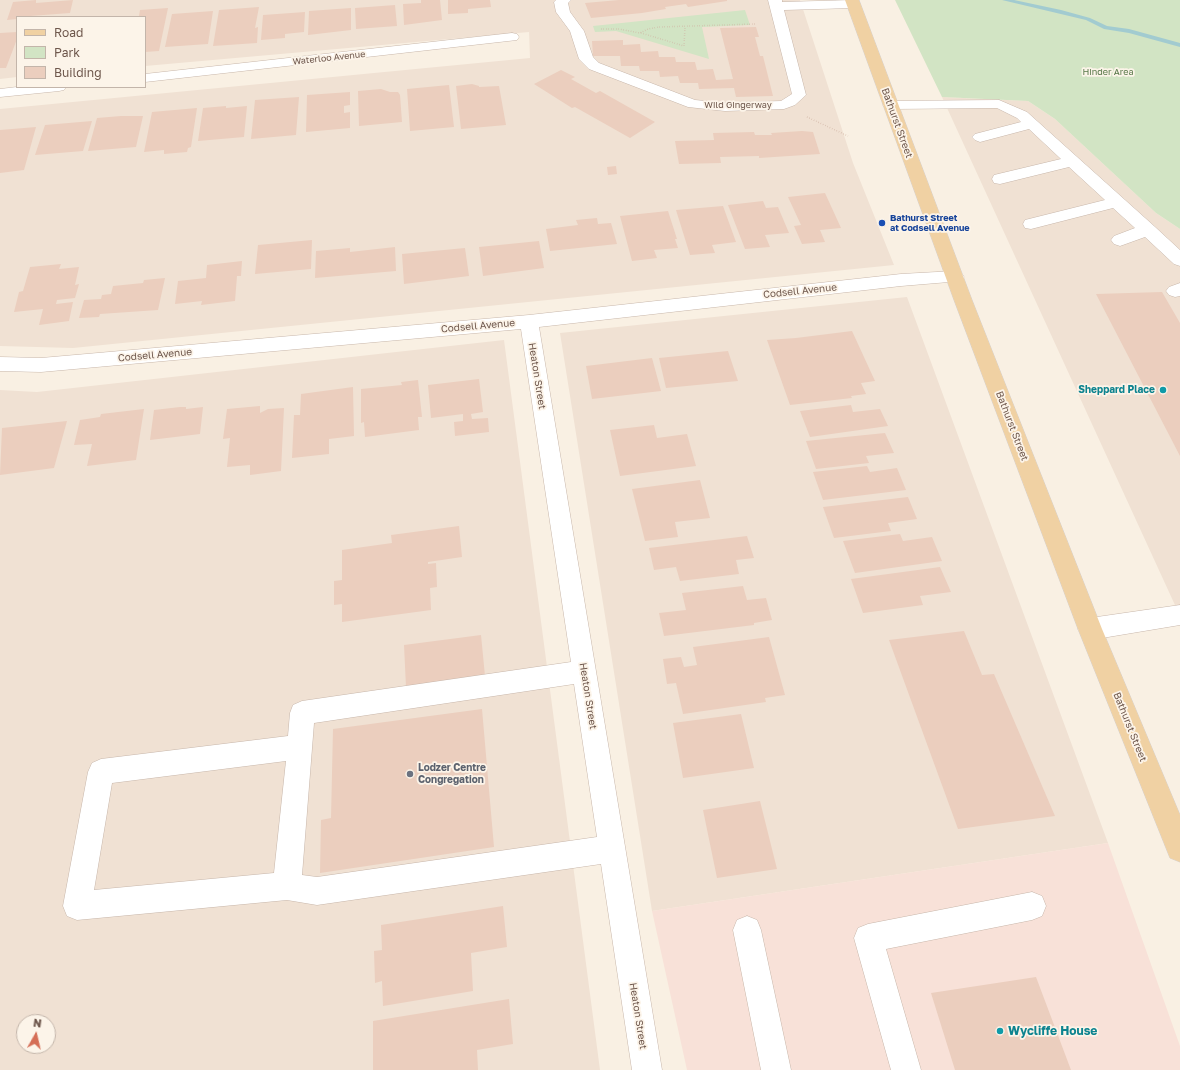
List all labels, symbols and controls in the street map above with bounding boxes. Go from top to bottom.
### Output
legend [16,16,146,88]
text: Road [54,25,83,40]
text: Park [54,45,80,60]
street label: Waterloo Avenue [292,49,366,67]
text: Building [54,65,102,80]
park label: Hinder Area [1082,67,1134,77]
street label: Bathurst Street [879,86,915,160]
street label: Wild Gingerway [704,100,772,110]
place label: Bathurst Street at Codsell Avenue [890,213,970,234]
marker: Bathurst Street at Codsell Avenue [877,218,887,228]
street label: Codsell Avenue [762,281,838,301]
street label: Codsell Avenue [440,317,516,335]
street label: Heaton Street [526,342,548,410]
street label: Codsell Avenue [117,346,193,364]
place label: Sheppard Place [1078,384,1155,396]
marker: Sheppard Place [1158,385,1168,395]
street label: Bathurst Street [993,389,1031,463]
street label: Heaton Street [577,662,599,730]
street label: Bathurst Street [1111,691,1149,763]
place label: Lodzer Centre Congregation [418,762,486,786]
marker: Lodzer Centre Congregation [405,769,415,779]
street label: Heaton Street [627,982,649,1050]
north arrow [16,1014,56,1054]
text: N [33,1016,43,1030]
place label: Wycliffe House [1008,1024,1097,1038]
marker: Wycliffe House [995,1026,1005,1036]

